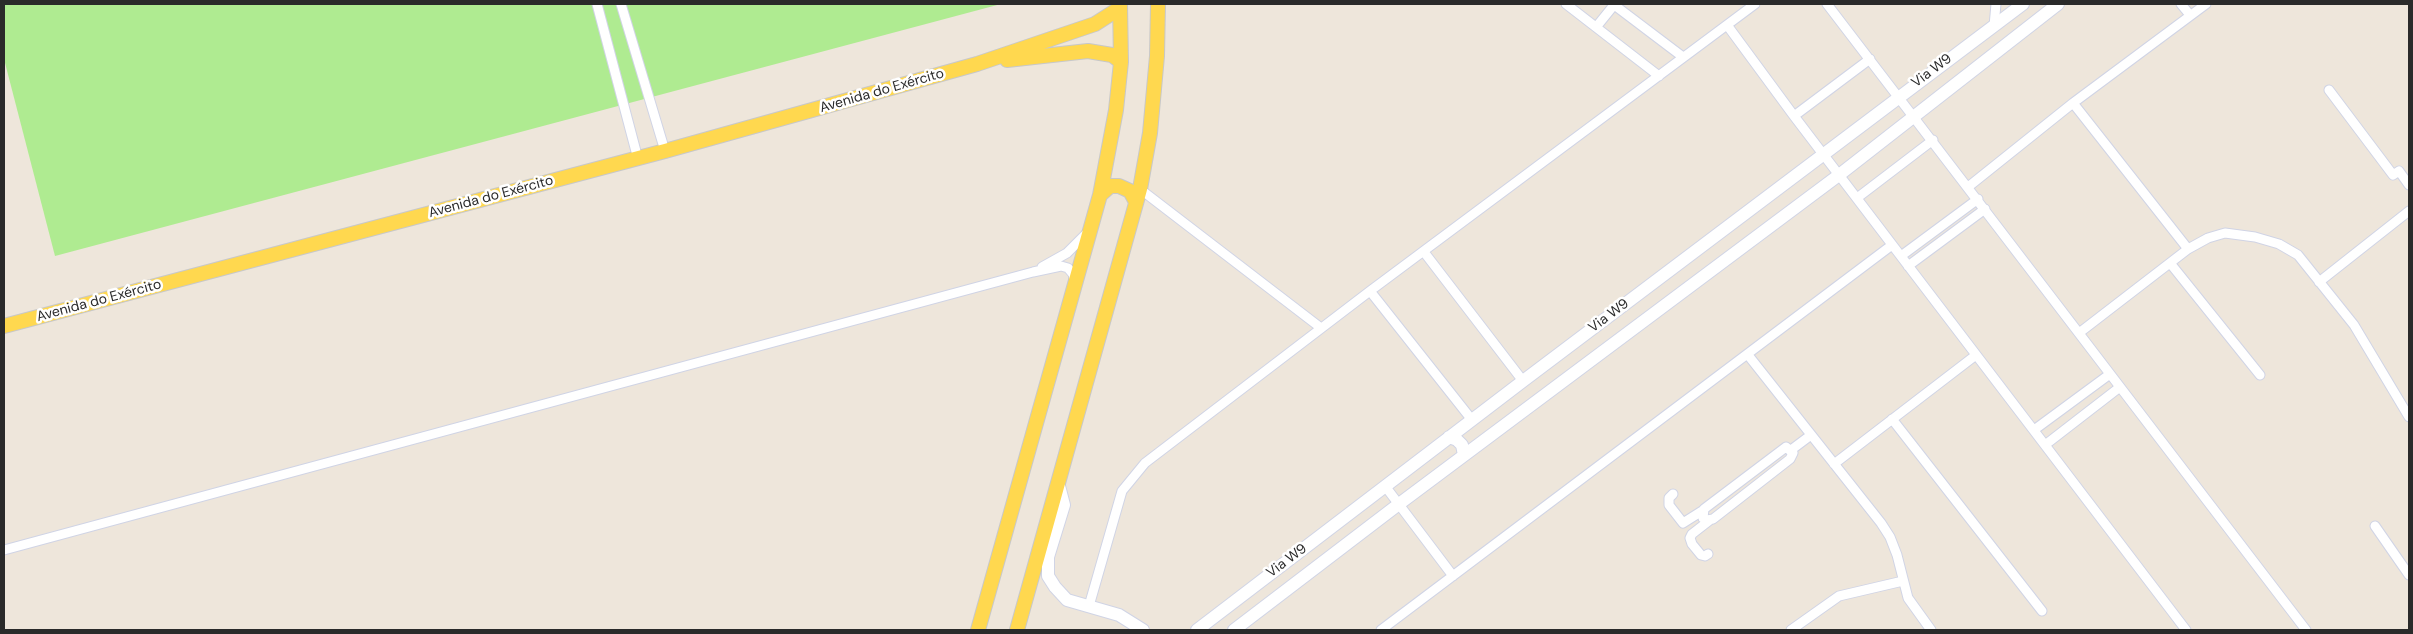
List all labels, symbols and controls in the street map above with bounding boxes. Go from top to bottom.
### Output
street label: Via W9 [1909,50,1955,92]
street label: Avenida do Exército [818,65,946,117]
street label: Avenida do Exército [427,172,555,222]
street label: Avenida do Exército [35,276,163,326]
street label: Via W9 [1586,295,1632,337]
street label: Via W9 [1264,540,1310,582]

